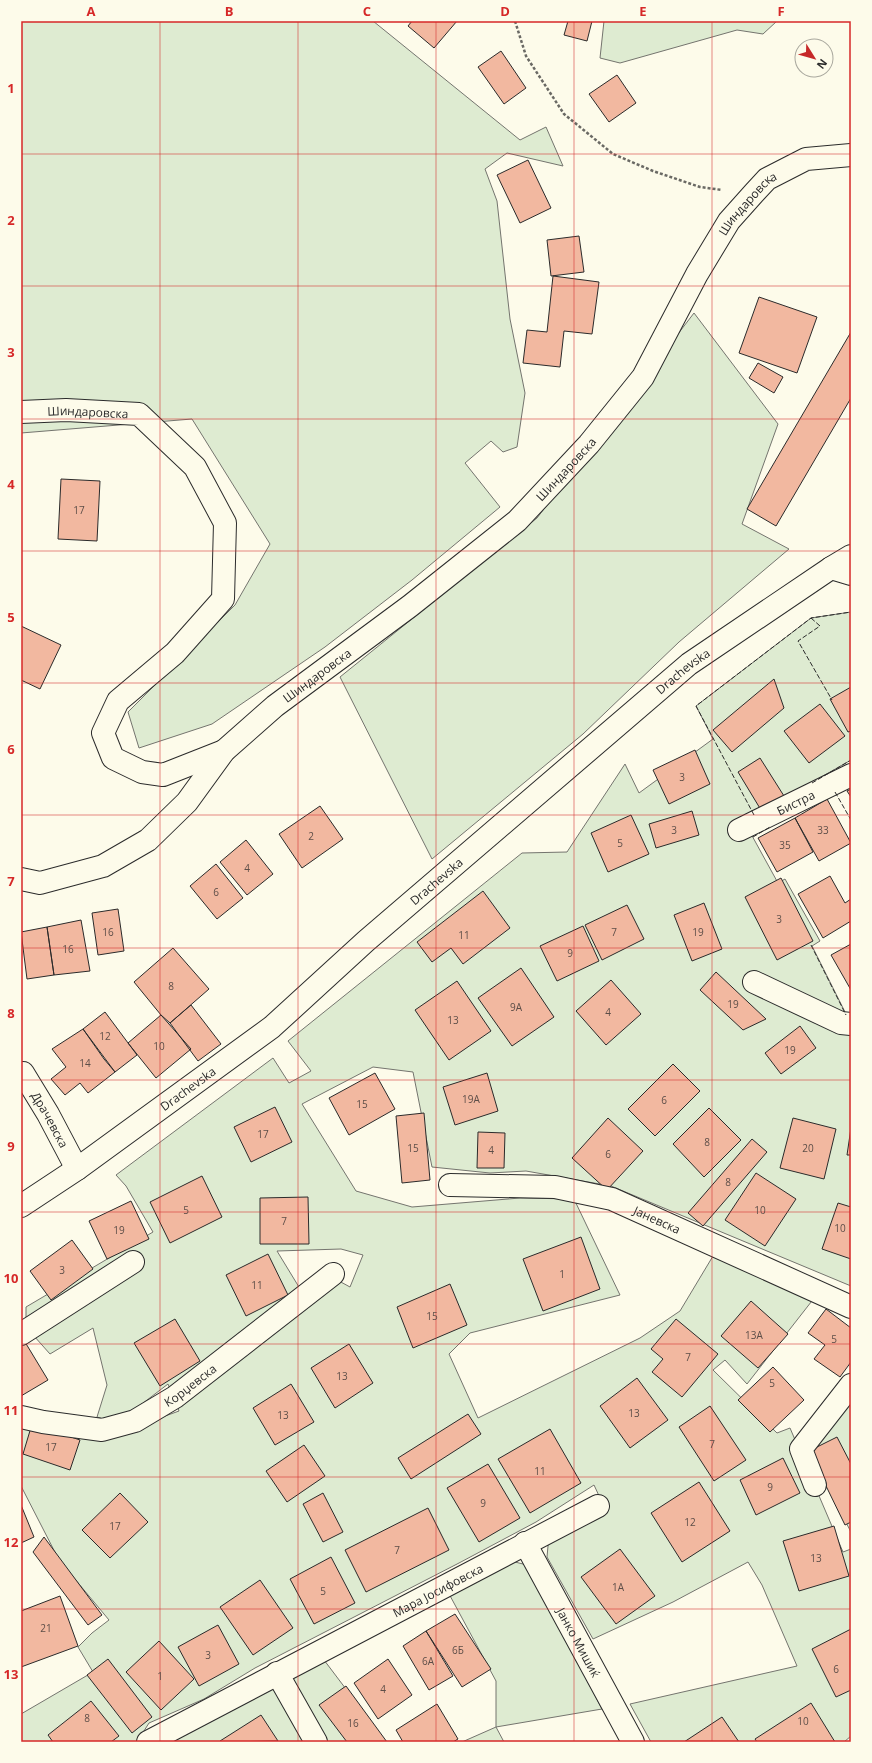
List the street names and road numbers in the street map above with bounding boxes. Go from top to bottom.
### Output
street label: Шиндаровска [714,167,779,238]
street label: Шиндаровска [47,401,129,422]
street label: Шиндаровска [532,434,600,504]
street label: Шиндаровска [279,644,354,706]
street label: Drachevska [652,644,713,698]
street label: Бистра [774,786,817,819]
street label: Drachevska [406,853,466,909]
street label: Drachevska [156,1062,219,1114]
street label: Драчевска [28,1088,73,1151]
street label: Јаневска [630,1201,683,1237]
street label: Корџевска [161,1360,220,1410]
street label: Мара Јосифовска [389,1559,486,1621]
street label: Јанко Мишиќ [553,1604,605,1681]

